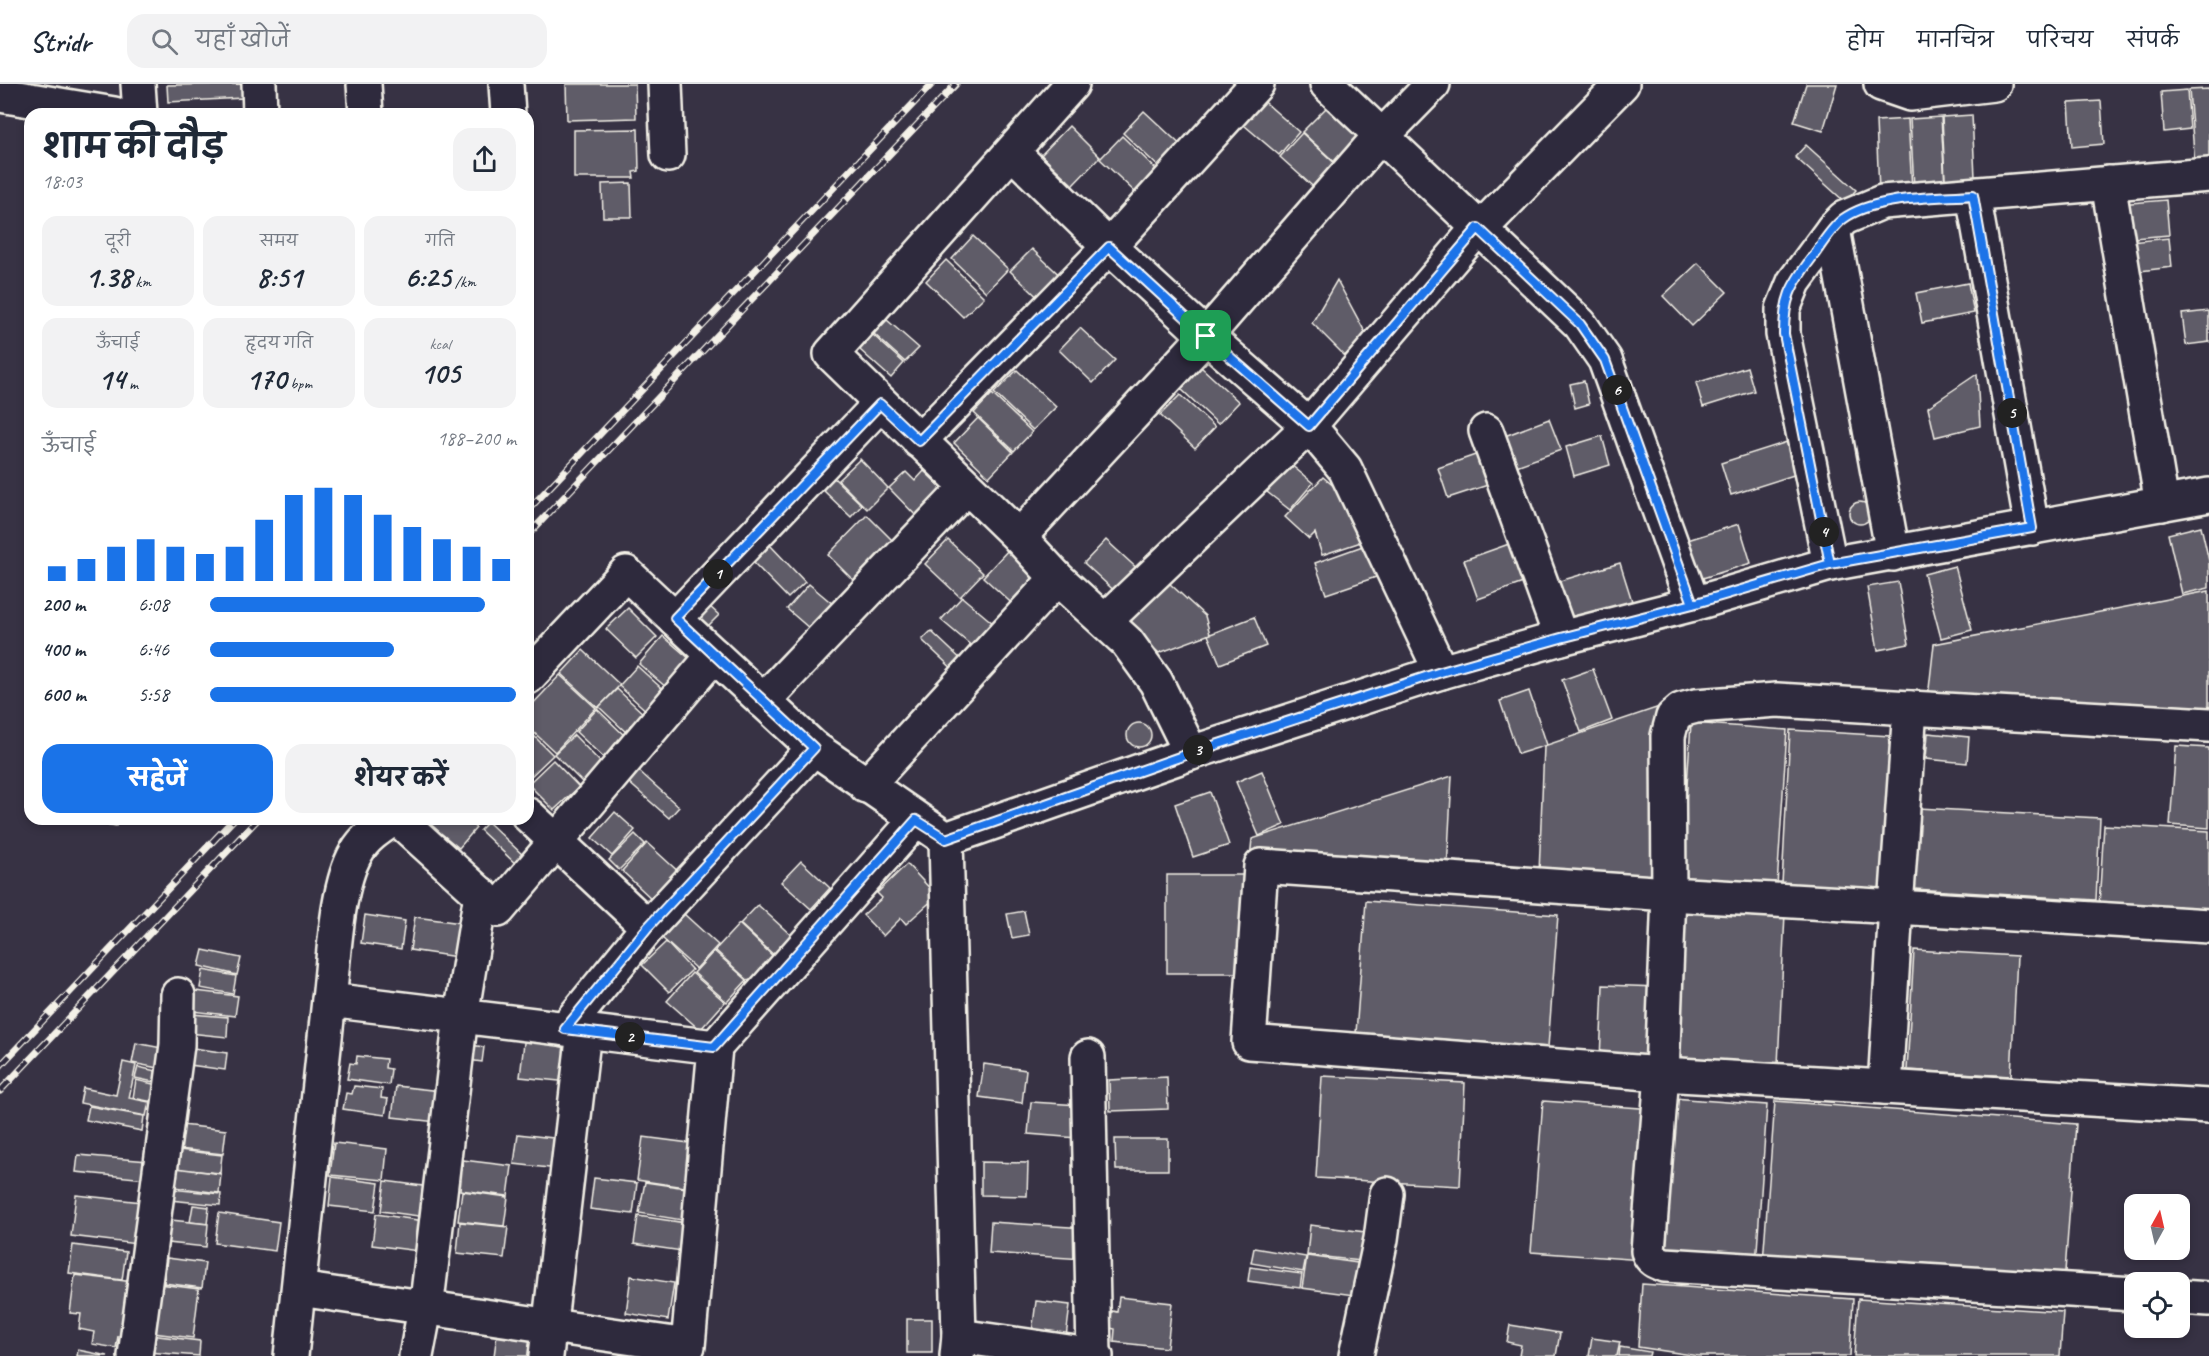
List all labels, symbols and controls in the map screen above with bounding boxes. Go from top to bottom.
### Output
search box [127,14,547,68]
text: Stridr [30,24,91,59]
icon: search [148,25,181,58]
text: यहाँ खोजें [196,26,290,54]
text: होम [1847,27,1884,53]
text: मानचित्र [1917,27,1994,53]
text: परिचय [2027,27,2093,53]
text: संपर्क [2126,27,2179,53]
text: शाम की दौड़ [42,125,225,167]
button: share [453,128,516,191]
text: 18:03 [42,169,82,194]
text: दूरी [105,231,131,251]
text: समय [260,231,298,251]
text: गति [425,231,455,251]
text: 1.38 [85,258,131,296]
text: 8:51 [256,258,302,296]
text: 6:25 [404,258,451,296]
text: km [131,272,151,292]
text: /km [451,272,476,292]
pin [1180,310,1231,361]
icon: arrive [1189,319,1222,352]
text: ऊँचाई [97,333,139,353]
text: हृदय गति [245,333,313,353]
text: kcal [429,334,451,354]
text: 105 [420,354,460,392]
text: 14 [98,360,125,398]
text: 170 [246,360,286,398]
text: m [125,374,138,394]
text: bpm [286,374,312,394]
pin: 6 [1602,375,1632,405]
text: 6 [1613,380,1621,400]
pin: 5 [1997,398,2027,428]
text: 5 [2009,403,2015,423]
text: 188–200 m [437,426,516,451]
text: ऊँचाई [42,433,96,458]
pin: 4 [1809,517,1839,547]
text: 4 [1820,522,1828,542]
pin: 1 [703,559,733,589]
text: 1 [714,564,722,584]
text: 200 m [42,592,85,617]
text: 6:08 [138,592,169,617]
text: 400 m [42,637,85,662]
text: 6:46 [138,637,169,662]
text: 600 m [42,682,86,707]
text: 5:58 [138,682,169,707]
pin: 3 [1183,735,1213,765]
text: 3 [1194,740,1202,760]
button: सहेजें [42,744,273,813]
button: शेयर करें [285,744,516,813]
pin: 2 [615,1022,645,1052]
text: 2 [626,1027,634,1047]
north arrow [2124,1194,2190,1260]
map controls [2124,1194,2190,1338]
button: locate [2124,1272,2190,1338]

